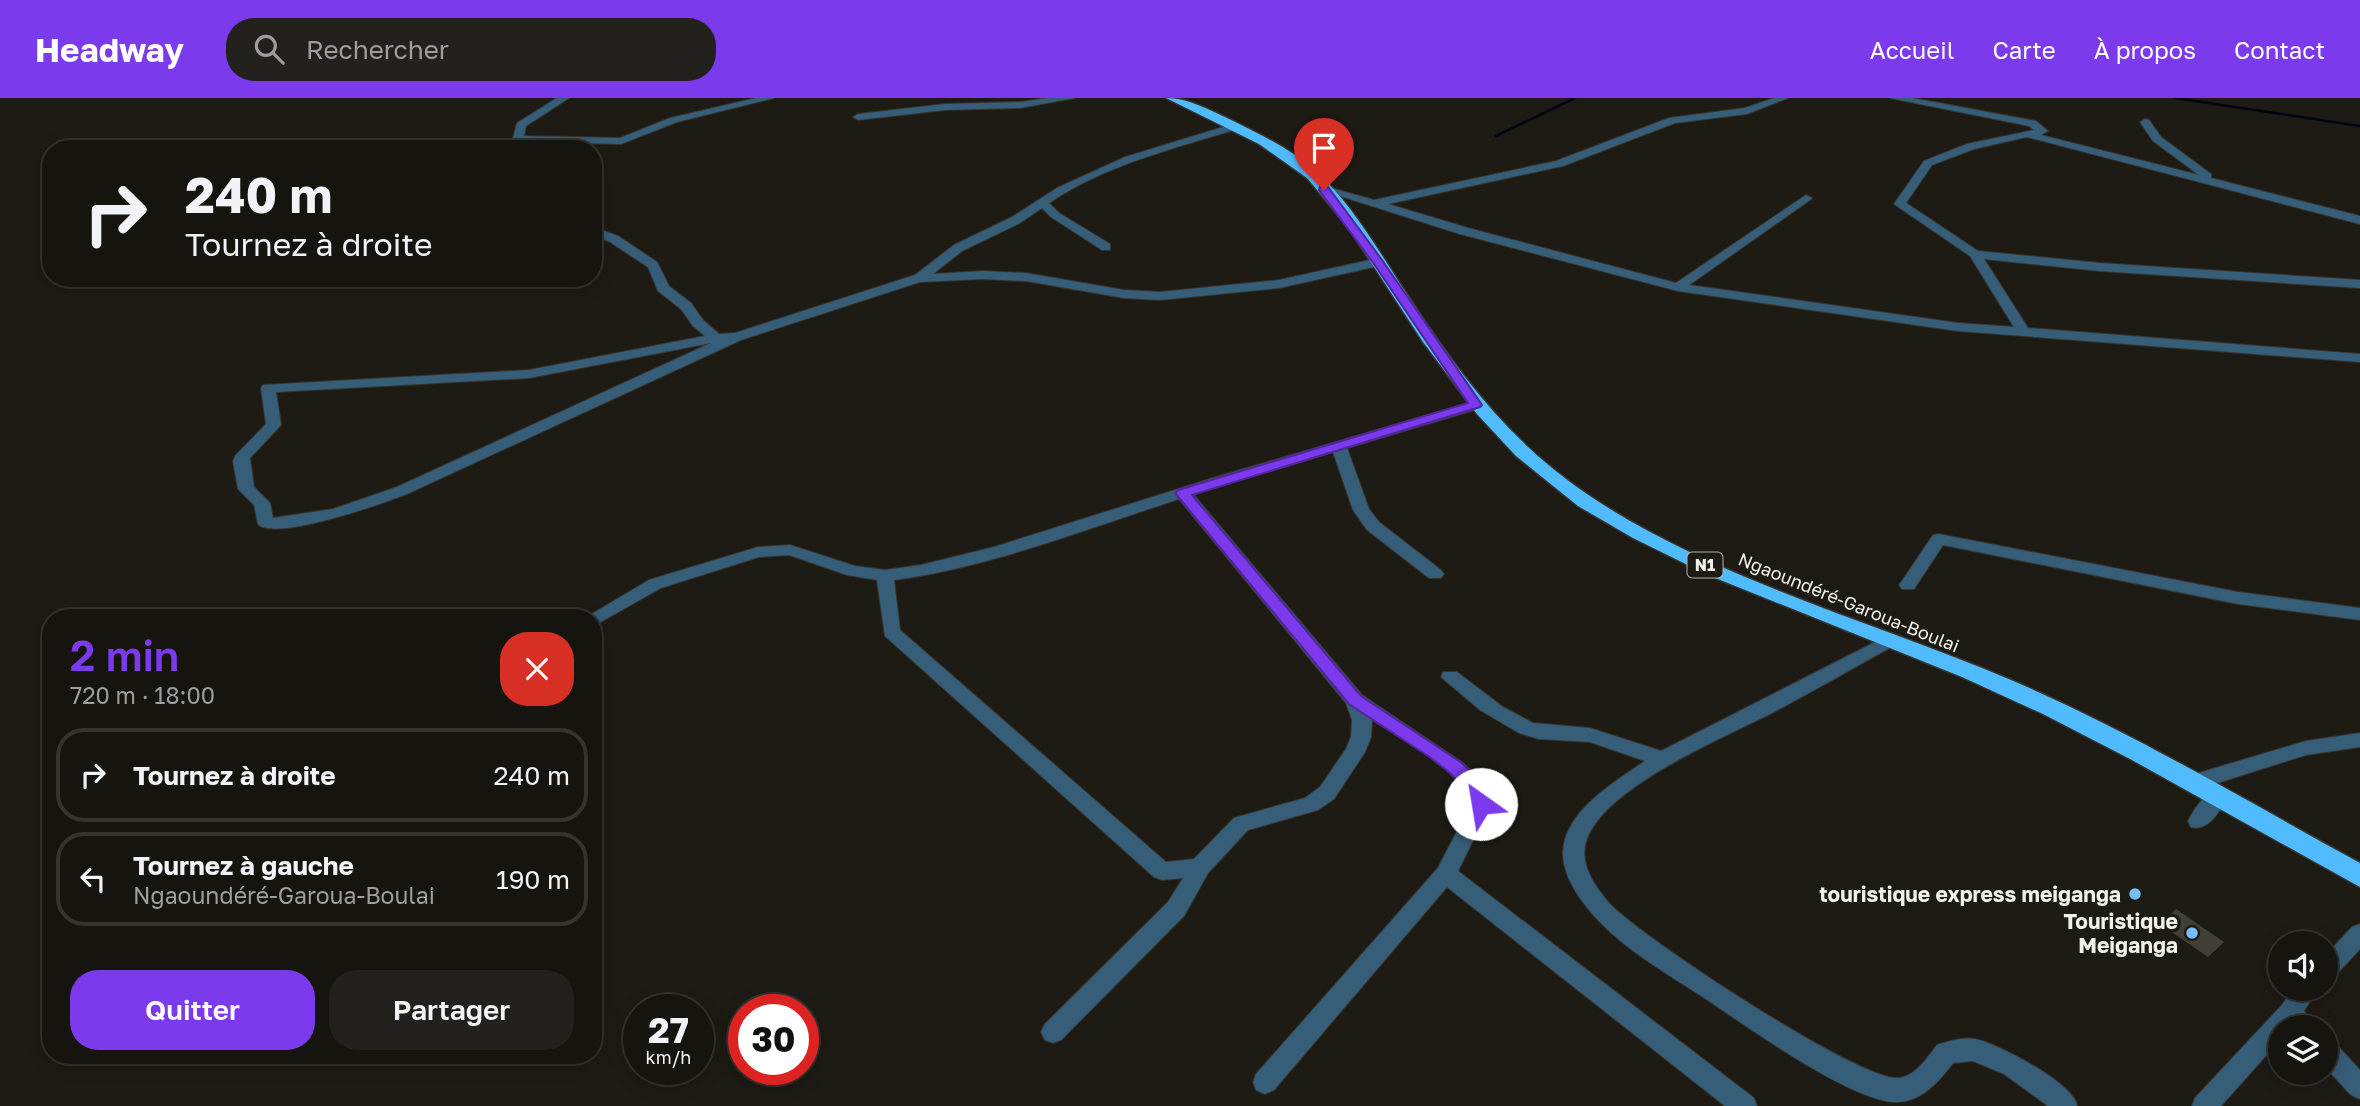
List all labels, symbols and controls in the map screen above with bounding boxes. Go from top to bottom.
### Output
search box [226,18,716,81]
text: Headway [35,30,184,69]
icon: search [250,30,288,68]
text: Rechercher [306,34,449,65]
text: Accueil [1870,35,1954,64]
text: Carte [1992,35,2056,64]
text: À propos [2094,35,2196,64]
text: Contact [2234,35,2325,64]
pin [1294,118,1354,190]
icon: arrive [1305,129,1343,167]
text: 240 m [185,165,333,224]
icon: right [70,168,161,259]
text: Tournez à droite [185,225,433,263]
street label: Ngaoundéré-Garoua-Boulai [1735,548,1963,656]
road number: N1 [1688,552,1722,578]
text: 2 min [70,630,179,680]
button: close [500,632,574,706]
text: 720 m · 18:00 [70,681,215,709]
icon: right [74,756,112,794]
text: Tournez à droite [133,760,336,791]
text: 240 m [493,760,570,791]
position arrow [1444,767,1518,841]
text: Tournez à gauche [133,850,354,881]
icon: left [74,860,112,898]
text: 190 m [496,864,570,895]
text: Ngaoundéré-Garoua-Boulai [133,881,435,909]
place label: touristique express meiganga [1819,881,2121,907]
marker: touristique express meiganga [2127,886,2143,902]
place label: Touristique Meiganga [2063,908,2178,958]
marker: Touristique Meiganga [2184,925,2200,941]
map controls [2268,931,2338,1085]
button: sound [2268,931,2338,1001]
button: Quitter [70,970,315,1050]
button: Partager [329,970,574,1050]
speed limit sign: 30 [728,994,819,1085]
text: 27 [648,1009,689,1051]
button: layers [2268,1015,2338,1085]
text: km/h [646,1046,691,1068]

